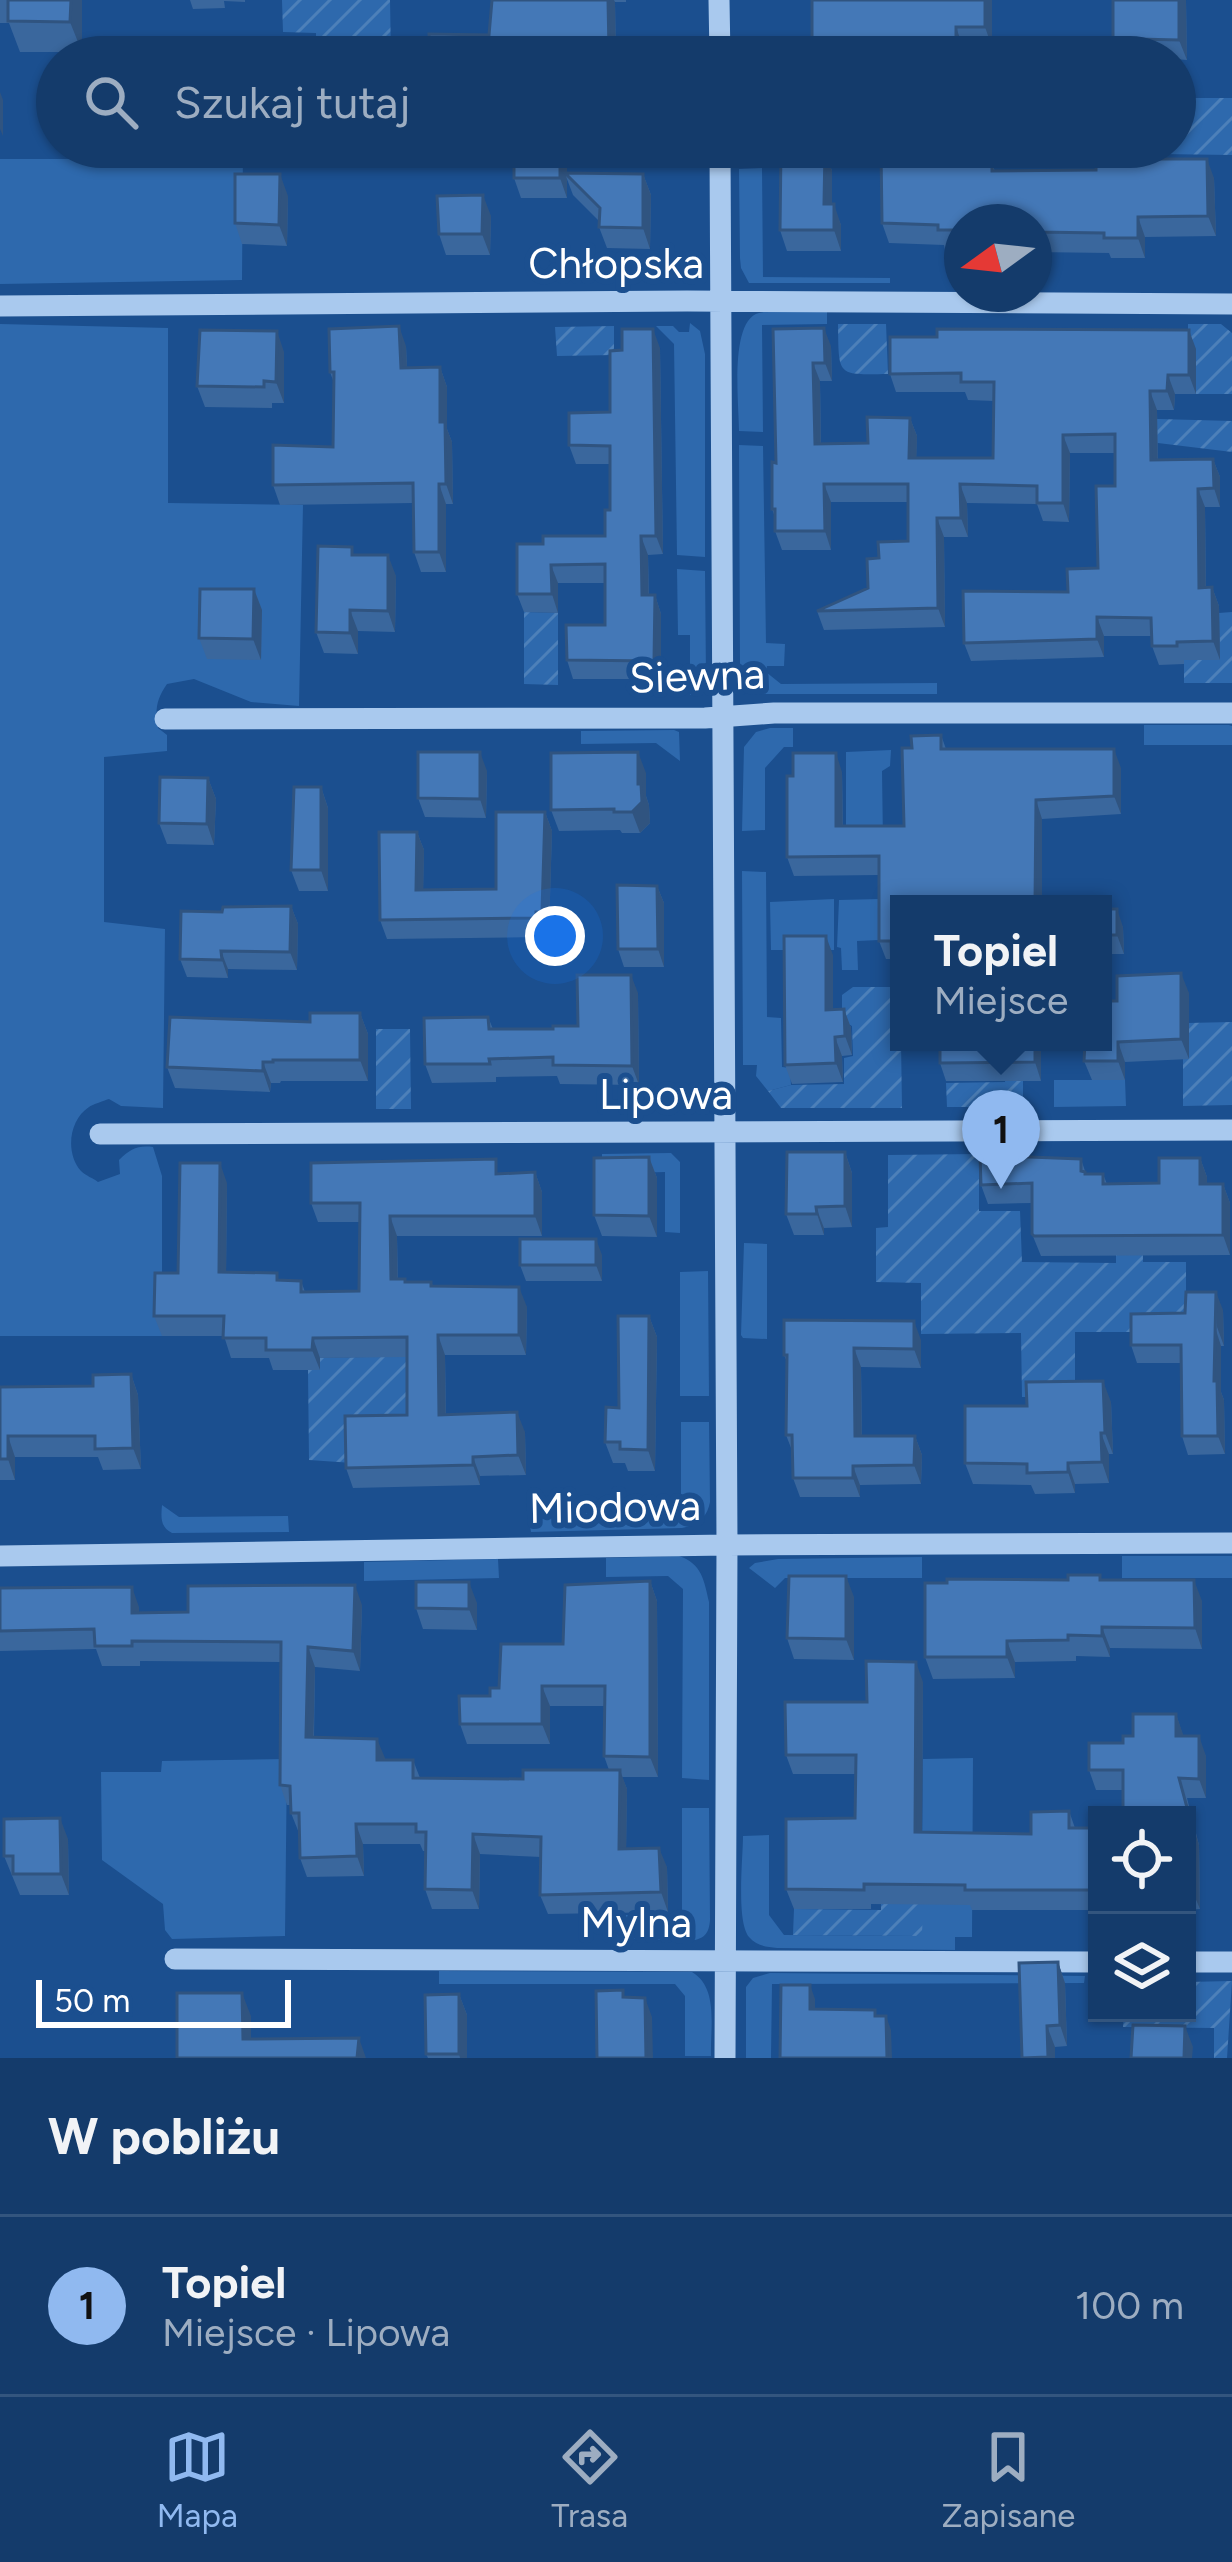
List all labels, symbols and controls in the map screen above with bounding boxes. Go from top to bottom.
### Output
search box [36,36,1196,168]
icon: search [78,69,144,135]
text: Szukaj tutaj [174,75,410,129]
north arrow [944,204,1052,312]
street label: Chłopska [528,238,704,289]
street label: Siewna [628,648,766,704]
popup [890,895,1112,1051]
your location [525,906,585,966]
text: Topiel [934,923,1058,977]
text: Miejsce [934,977,1068,1024]
street label: Lipowa [599,1069,733,1120]
pin: 1 [962,1090,1040,1189]
street label: Miodowa [529,1480,701,1534]
map controls [1088,1806,1196,2022]
button: locate [1088,1806,1196,1914]
street label: Mylna [580,1897,692,1948]
button: layers [1088,1914,1196,2022]
scale bar [36,1974,291,2027]
text: 50 m [54,1981,130,2020]
text: W pobliżu [48,2106,280,2167]
text: Topiel [162,2255,286,2309]
text: 1 [79,2282,95,2329]
text: 100 m [1075,2282,1184,2329]
text: Miejsce · Lipowa [162,2309,450,2356]
tab: Mapa [157,2424,238,2535]
tab: Trasa [551,2424,628,2535]
tab: Zapisane [941,2424,1075,2535]

